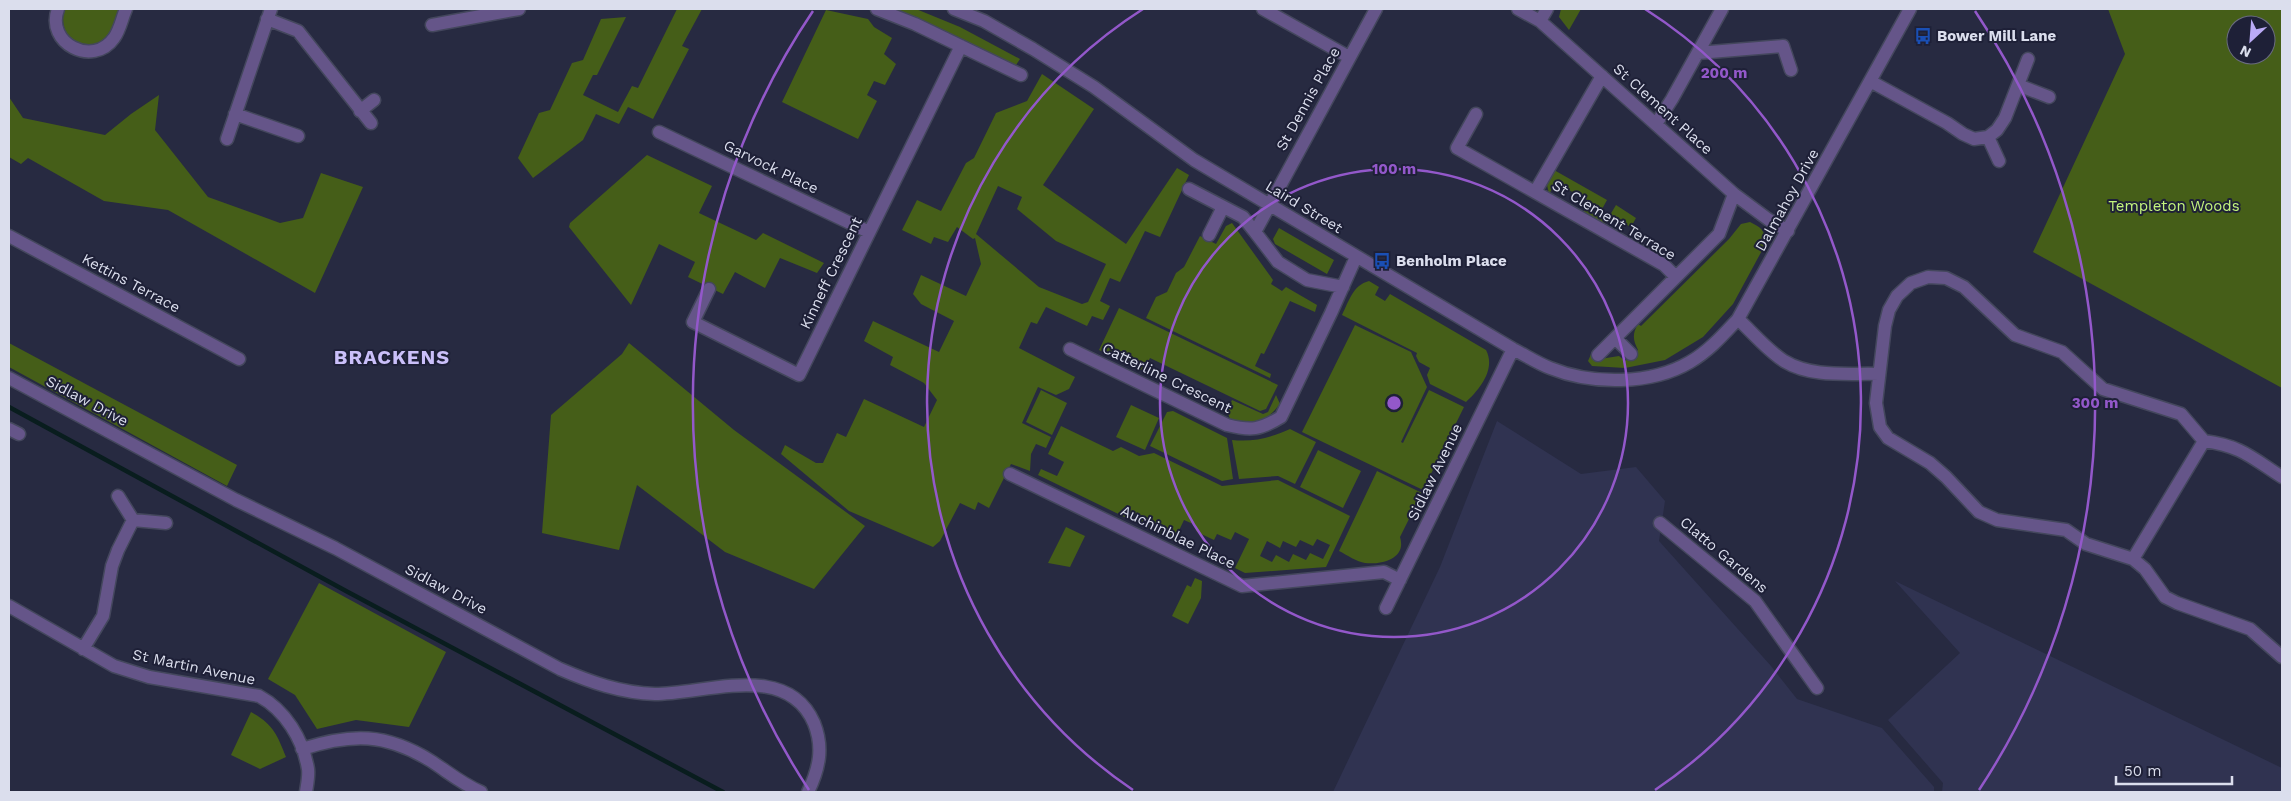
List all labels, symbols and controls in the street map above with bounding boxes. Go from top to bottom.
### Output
north arrow [2226,15,2276,65]
bus stop icon: Bower Mill Lane [1913,26,1933,46]
place label: Bower Mill Lane [1937,27,2056,45]
text: N [2237,42,2253,61]
street label: St Dennis Place [1272,44,1344,154]
street label: St Clement Place [1610,60,1716,158]
text: 200 m [1701,64,1747,82]
street label: Garvock Place [721,136,821,198]
street label: Dalmahoy Drive [1751,146,1823,254]
text: 100 m [1372,160,1416,178]
street label: St Clement Terrace [1549,176,1679,264]
street label: Laird Street [1262,177,1347,237]
park label: Templeton Woods [2108,197,2240,215]
street label: Kinneff Crescent [796,213,866,332]
street label: Kettins Terrace [79,250,183,316]
bus stop icon: Benholm Place [1372,251,1392,271]
place label: Benholm Place [1396,252,1507,270]
street label: Catterline Crescent [1099,339,1235,417]
district label: BRACKENS [334,345,450,369]
street label: Sidlaw Drive [43,372,131,430]
centre of rings [1385,394,1403,412]
text: 300 m [2072,394,2118,412]
street label: Sidlaw Avenue [1404,421,1466,523]
street label: Auchinblae Place [1118,501,1238,573]
street label: Clatto Gardens [1676,513,1772,597]
street label: Sidlaw Drive [402,560,490,618]
street label: St Martin Avenue [131,645,257,689]
scale bar [2116,754,2232,786]
text: 50 m [2124,762,2161,780]

